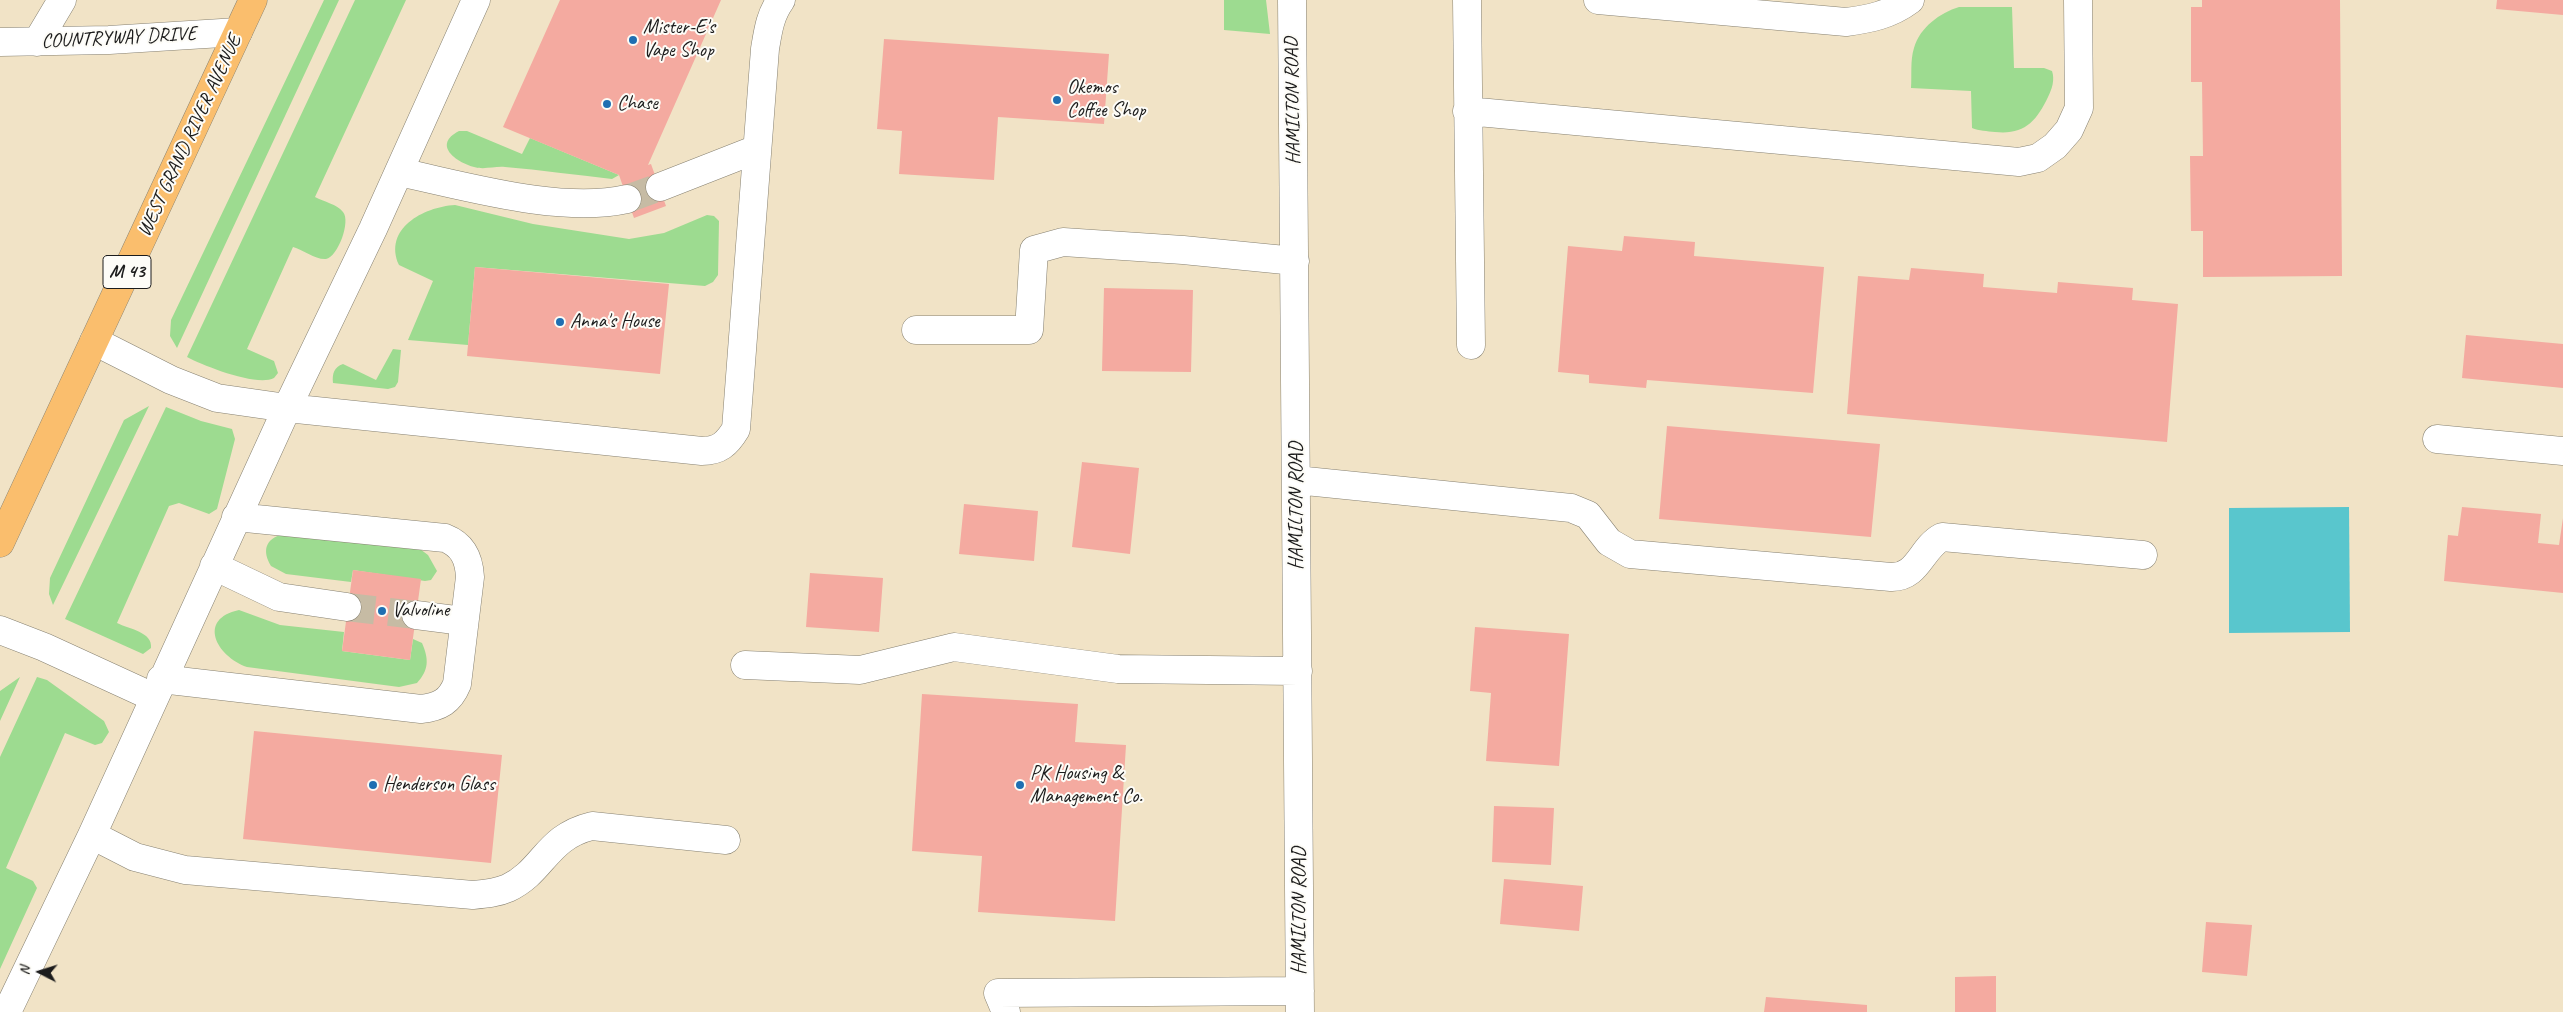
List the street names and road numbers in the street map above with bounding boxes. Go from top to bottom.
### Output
street label: COUNTRYWAY DRIVE [41,22,197,54]
street label: WEST GRAND RIVER AVENUE [133,31,247,241]
street label: HAMILTON ROAD [1280,37,1306,165]
road number: M 43 [103,256,151,288]
street label: HAMILTON ROAD [1285,442,1309,570]
street label: HAMILTON ROAD [1288,847,1312,975]

